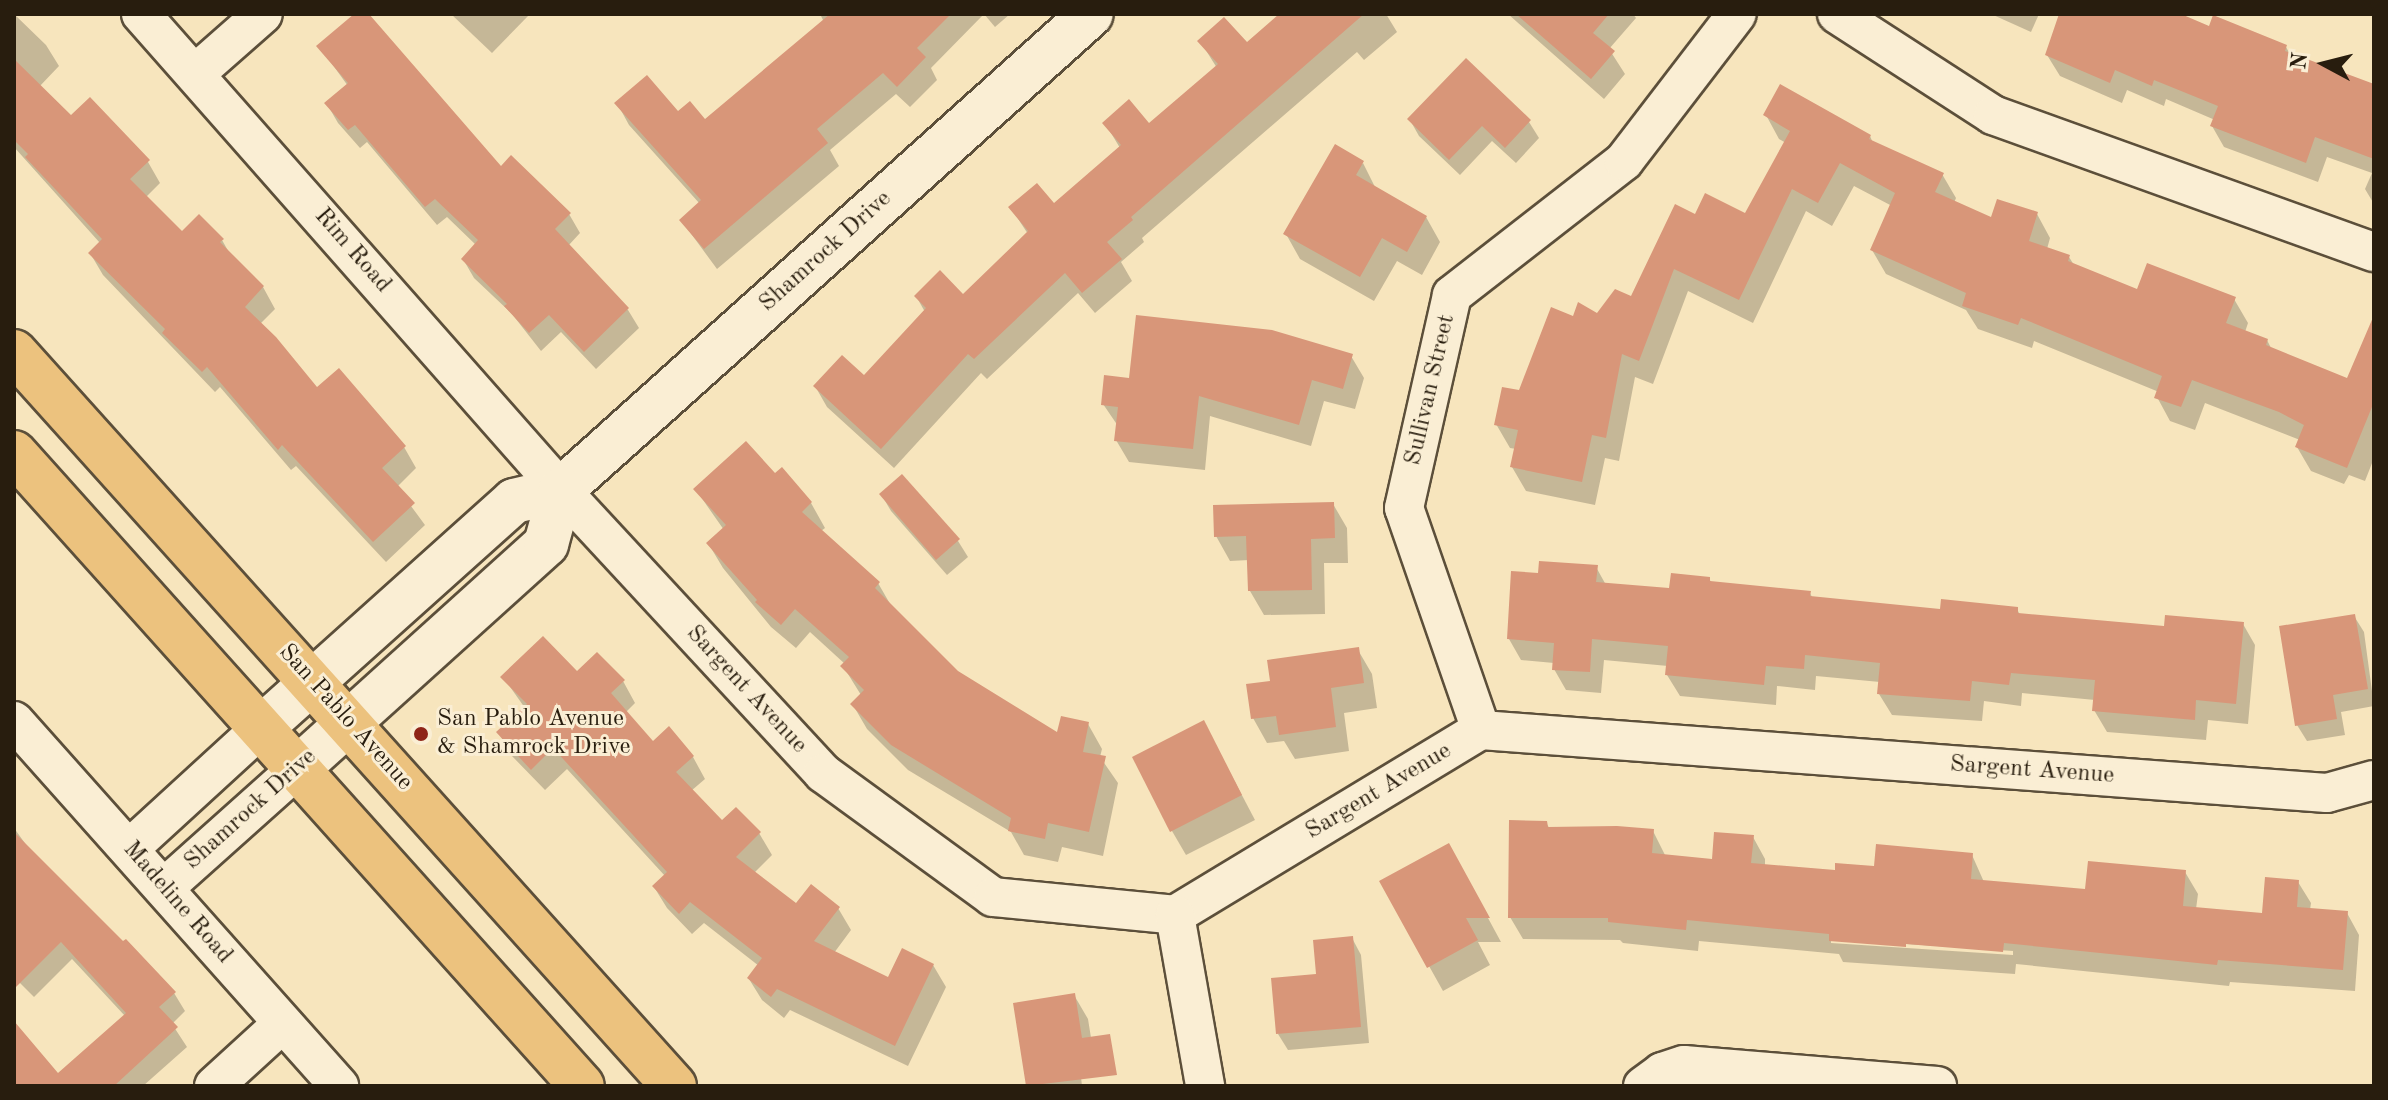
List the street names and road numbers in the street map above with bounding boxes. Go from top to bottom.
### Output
street label: Shamrock Drive [754,185,898,319]
street label: Rim Road [307,203,397,299]
street label: Sullivan Street [1400,312,1462,468]
street label: Sargent Avenue [679,620,813,760]
street label: San Pablo Avenue [272,639,418,797]
street label: Sargent Avenue [1301,737,1457,847]
street label: Shamrock Drive [179,743,323,877]
street label: Sargent Avenue [1949,751,2115,791]
street label: Madeline Road [116,836,238,970]

